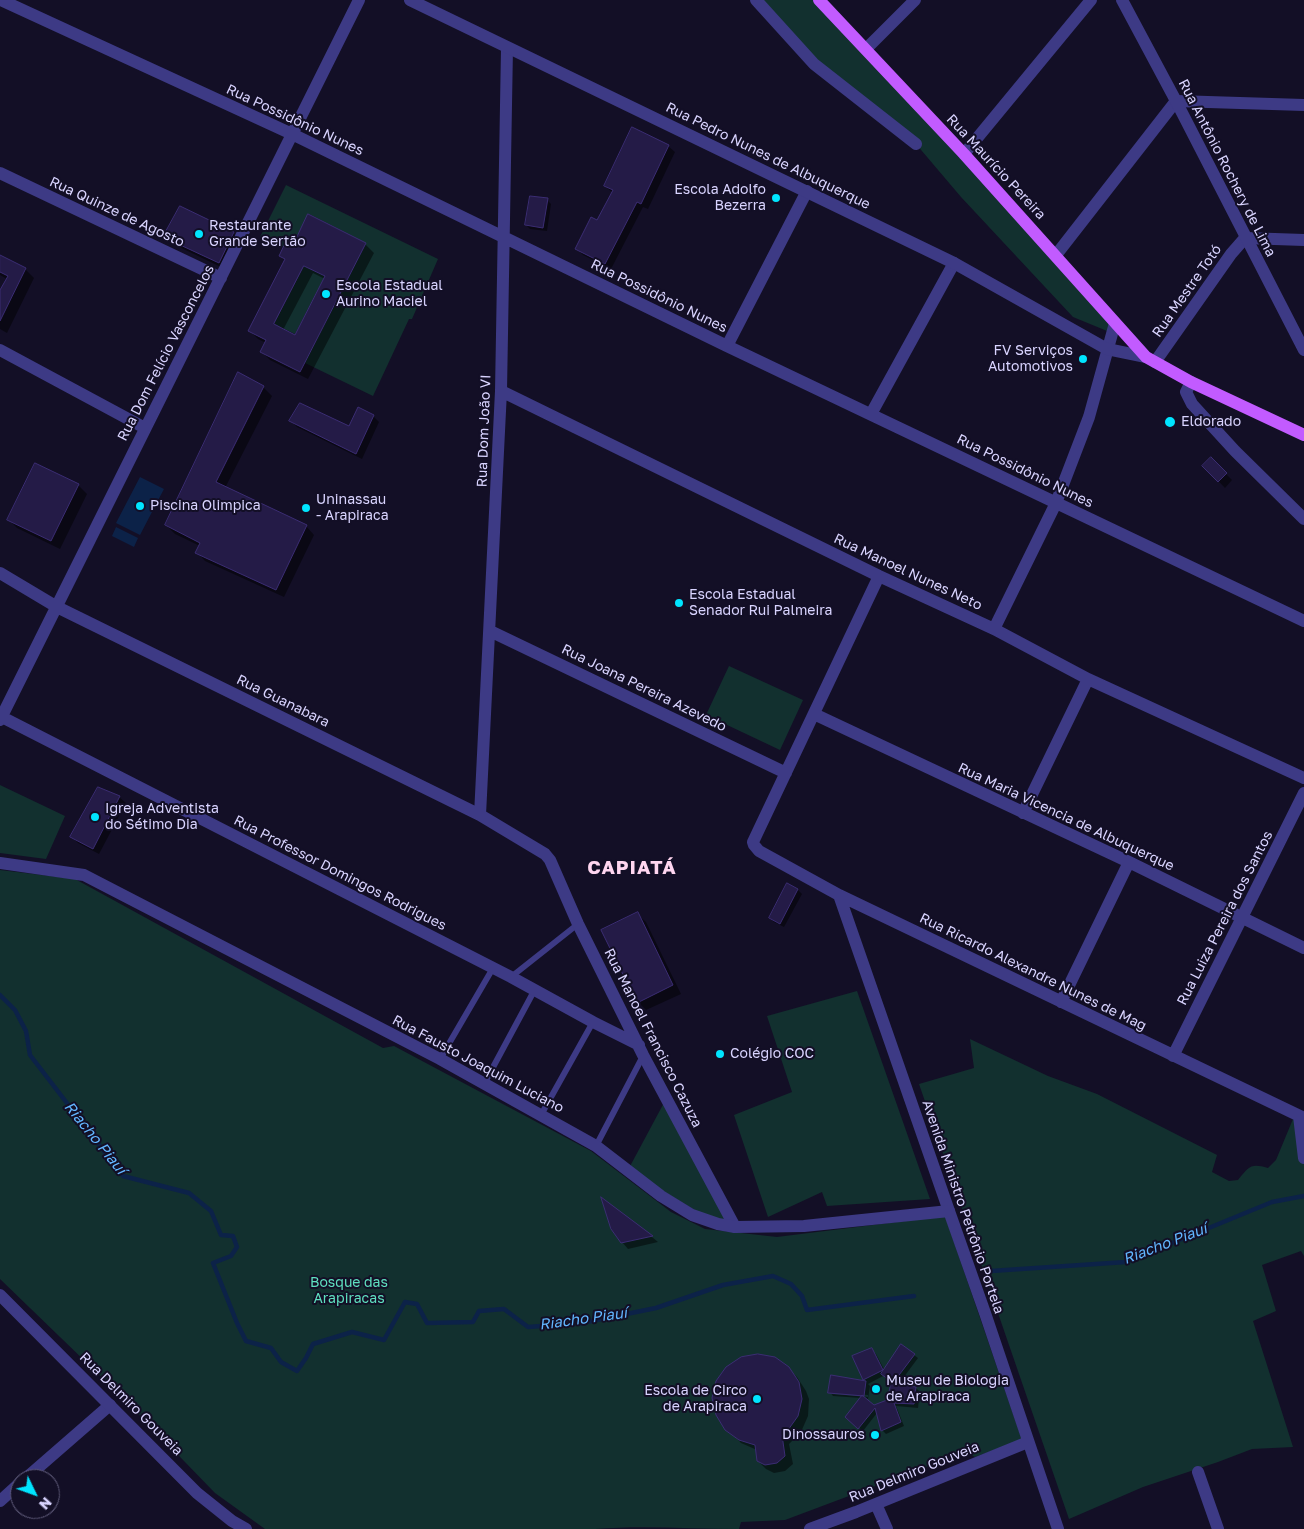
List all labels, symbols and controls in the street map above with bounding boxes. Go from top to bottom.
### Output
street label: Rua Antônio Rochery de Lima [1175,76,1279,260]
street label: Rua Possidônio Nunes [224,81,366,159]
street label: Rua Pedro Nunes de Albuquerque [663,99,873,213]
street label: Rua Maurício Pereira [943,111,1049,223]
street label: Rua Quinze de Agosto [47,173,187,251]
place label: Escola Adolfo Bezerra [674,182,766,214]
marker: Escola Adolfo Bezerra [770,192,782,204]
place label: Restaurante Grande Sertão [209,218,306,250]
marker: Restaurante Grande Sertão [193,228,205,240]
street label: Rua Mestre Totó [1149,242,1225,340]
street label: Rua Possidônio Nunes [588,256,730,336]
street label: Rua Dom Felício Vasconcelos [114,262,218,444]
place label: Escola Estadual Aurino Maciel [336,278,443,310]
marker: Escola Estadual Aurino Maciel [320,288,332,300]
place label: FV Serviços Automotivos [988,343,1073,376]
marker: FV Serviços Automotivos [1077,353,1089,365]
street label: Rua Dom João VI [474,374,494,488]
place label: Eldorado [1181,414,1241,430]
marker: Eldorado [1163,415,1177,429]
street label: Rua Possidônio Nunes [954,431,1096,511]
place label: Uninassau - Arapiraca [316,492,389,524]
place label: Piscina Olimpica [150,498,261,514]
marker: Piscina Olimpica [134,500,146,512]
marker: Uninassau - Arapiraca [300,502,312,514]
street label: Rua Manoel Nunes Neto [831,530,985,614]
place label: Escola Estadual Senador Rui Palmeira [689,587,832,620]
marker: Escola Estadual Senador Rui Palmeira [673,597,685,609]
street label: Rua Joana Pereira Azevedo [559,641,729,735]
street label: Rua Guanabara [234,671,332,731]
street label: Rua Maria Vicencia de Albuquerque [955,759,1177,875]
place label: Igreja Adventista do Sétimo Dia [105,801,219,834]
marker: Igreja Adventista do Sétimo Dia [89,811,101,823]
street label: Rua Professor Domingos Rodrigues [231,812,449,934]
street label: Rua Luiza Pereira dos Santos [1174,828,1276,1008]
district label: CAPIATÁ [586,857,678,879]
street label: Rua Ricardo Alexandre Nunes de Mag [917,910,1149,1034]
street label: Rua Manoel Francisco Cazuza [600,946,706,1130]
street label: Rua Fausto Joaquim Luciano [389,1012,567,1116]
place label: Colégio COC [730,1046,814,1062]
marker: Colégio COC [714,1048,726,1060]
water label: Riacho Piauí [60,1098,130,1178]
street label: Avenida Ministro Petrônio Portela [918,1098,1008,1316]
water label: Riacho Piauí [1121,1220,1209,1268]
park label: Bosque das Arapiracas [310,1275,388,1308]
water label: Riacho Piauí [538,1304,628,1334]
street label: Rua Delmiro Gouveia [76,1349,186,1459]
place label: Museu de Biologia de Arapiraca [886,1373,1009,1405]
place label: Escola de Circo de Arapiraca [644,1383,747,1415]
marker: Museu de Biologia de Arapiraca [870,1383,882,1395]
marker: Escola de Circo de Arapiraca [751,1393,763,1405]
place label: Dinossauros [782,1427,865,1443]
marker: Dinossauros [869,1429,881,1441]
street label: Rua Delmiro Gouveia [846,1438,982,1506]
north arrow [10,1469,60,1519]
text: N [36,1494,56,1513]

